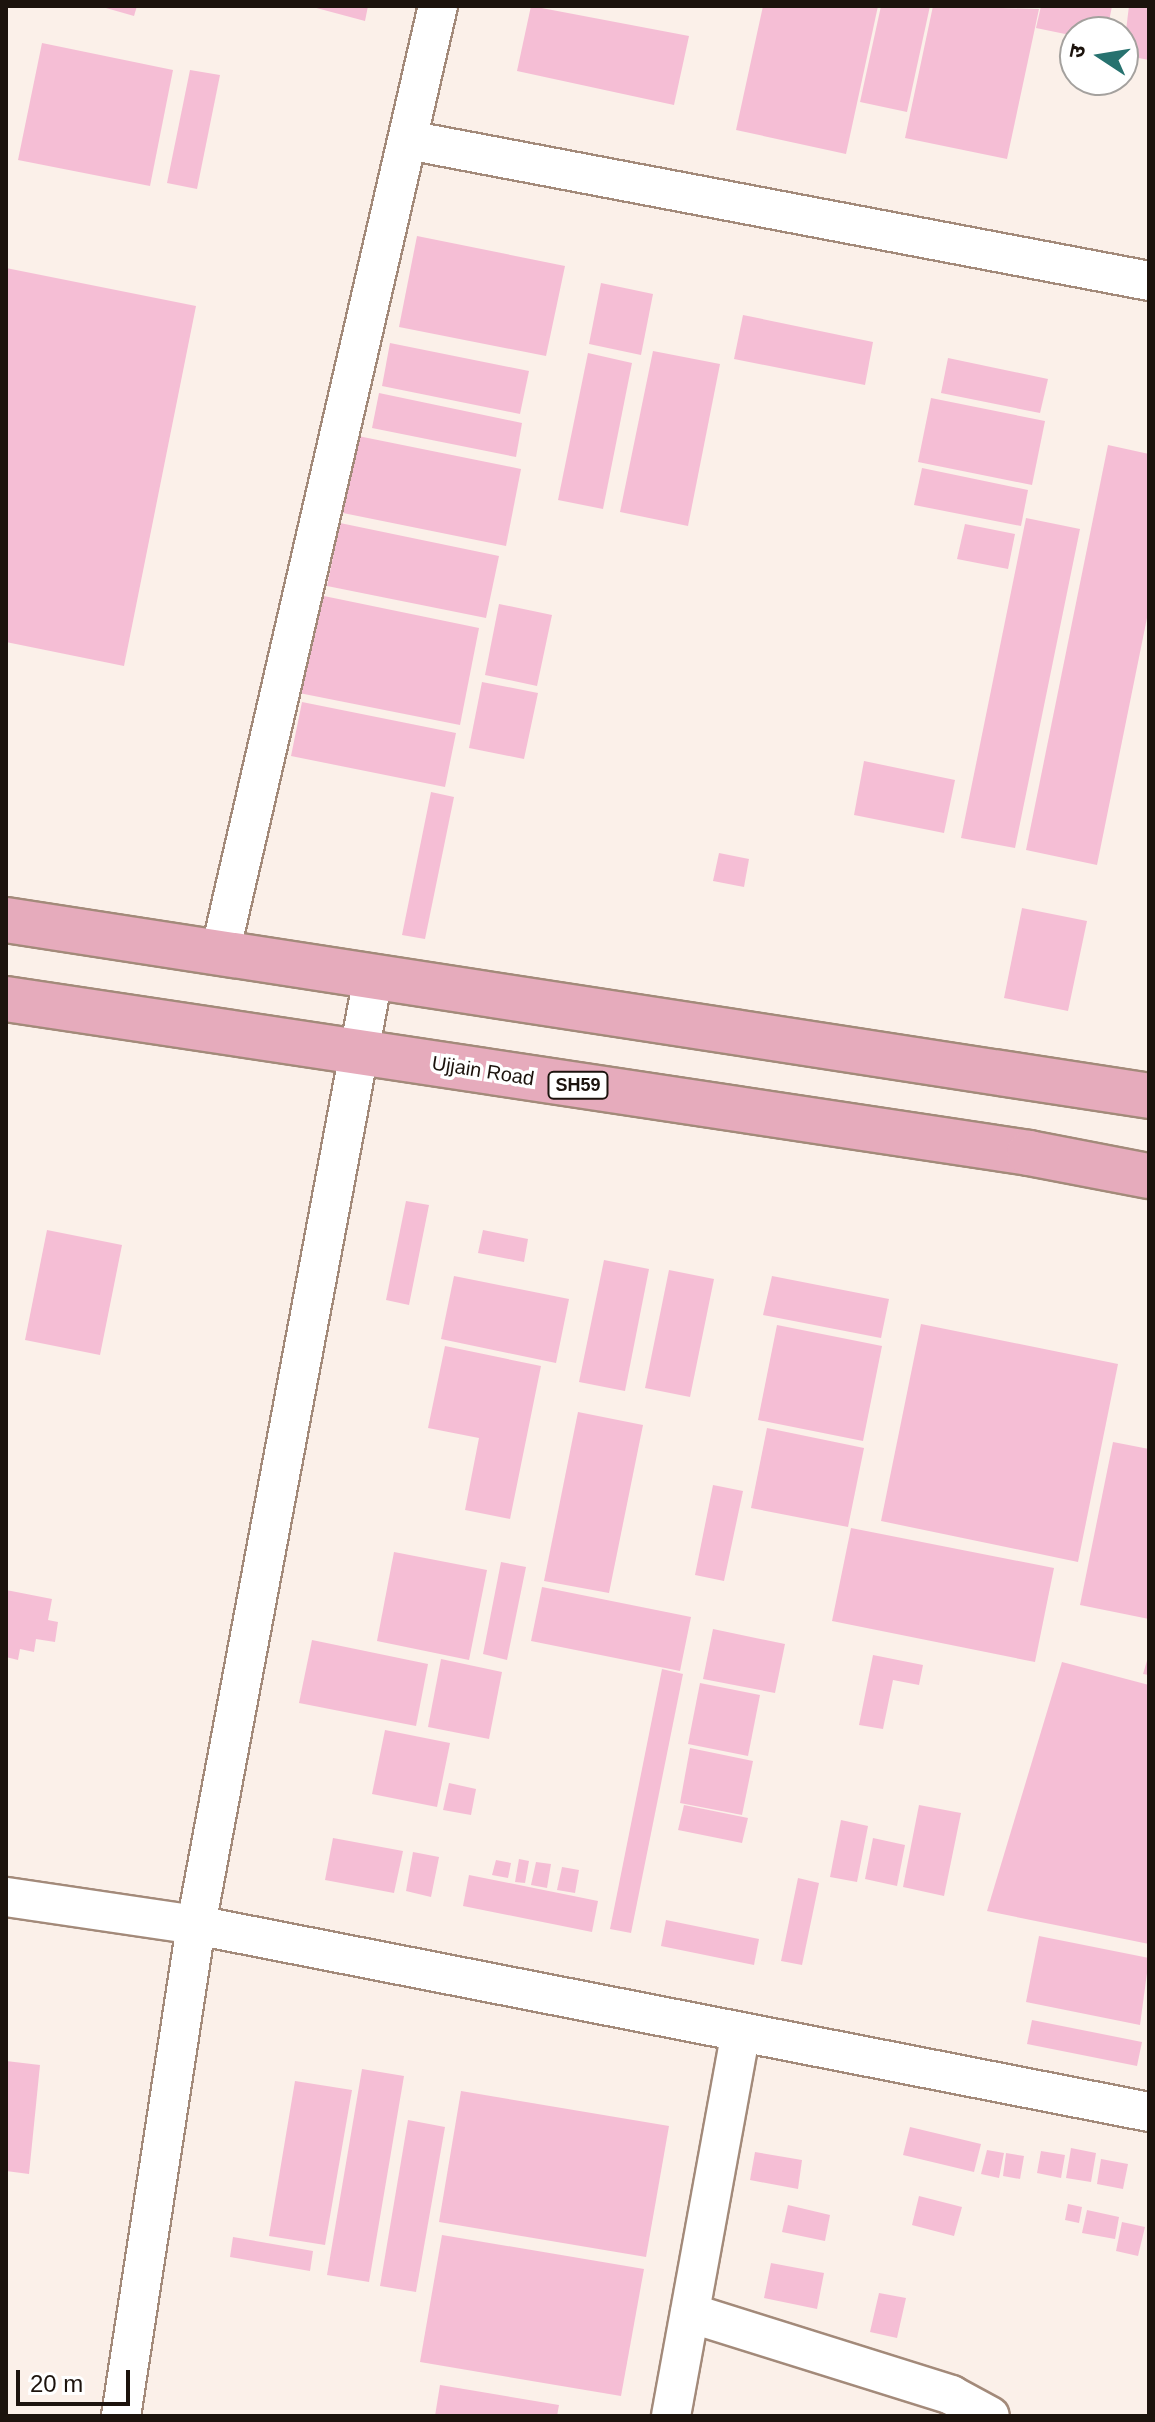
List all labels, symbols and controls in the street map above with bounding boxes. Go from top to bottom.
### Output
north arrow [1059,16,1139,96]
text: उ [1063,42,1091,60]
street label: Ujjain Road [430,1051,536,1091]
road number: SH59 [546,1071,610,1099]
scale bar [20,2354,134,2404]
text: 20 m [30,2370,83,2397]

